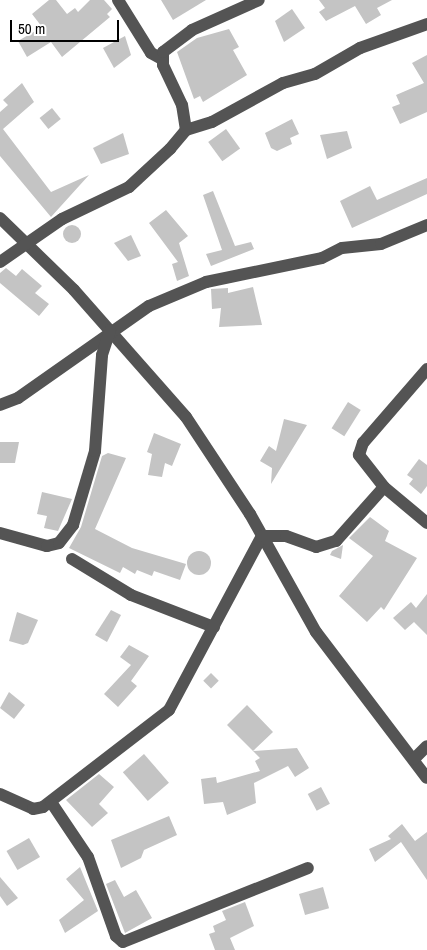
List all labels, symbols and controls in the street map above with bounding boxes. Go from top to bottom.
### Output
scale bar [12,10,121,42]
text: 50 m [18,18,45,39]

